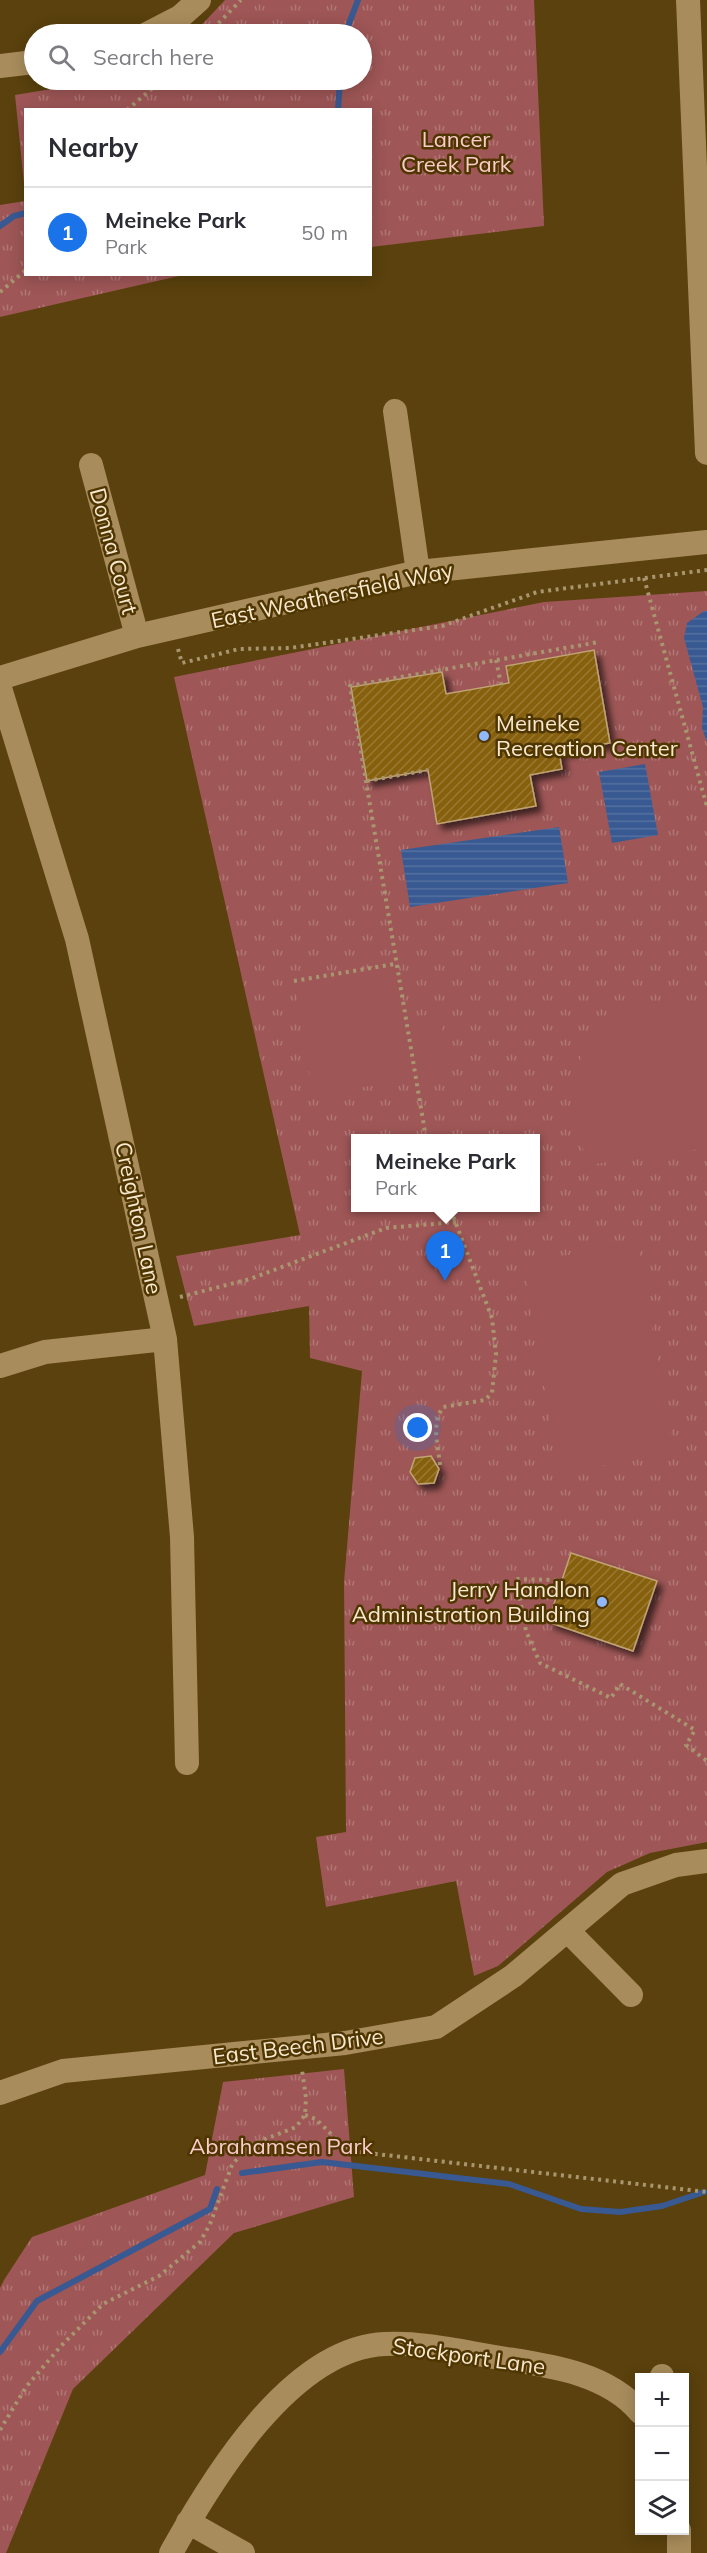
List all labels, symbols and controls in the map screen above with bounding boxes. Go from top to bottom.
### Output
search box [24,24,372,90]
icon: search [45,41,78,74]
text: Search here [93,43,214,71]
park label: Lancer Creek Park [401,125,512,178]
text: Nearby [48,131,138,164]
text: Meineke Park [105,206,246,234]
text: 1 [62,220,74,245]
text: 50 m [301,220,348,245]
text: Park [105,234,147,259]
street label: Donna Court [84,485,144,617]
street label: East Weathersfield Way [208,556,456,634]
place label: Meineke Recreation Center [496,709,678,762]
marker: Meineke Recreation Center [477,729,491,743]
popup [351,1134,540,1212]
street label: Creighton Lane [109,1139,169,1297]
text: Meineke Park [375,1147,516,1175]
text: Park [375,1175,417,1200]
pin: 1 [426,1232,464,1281]
your location [403,1413,432,1442]
place label: Jerry Handlon Administration Building [352,1575,590,1628]
marker: Jerry Handlon Administration Building [595,1595,609,1609]
street label: East Beech Drive [211,2022,385,2070]
park label: Abrahamsen Park [189,2132,374,2160]
street label: Stockport Lane [391,2331,547,2381]
map controls [635,2373,689,2535]
button: + [635,2373,689,2427]
button: − [635,2427,689,2481]
button: layers [635,2481,689,2535]

